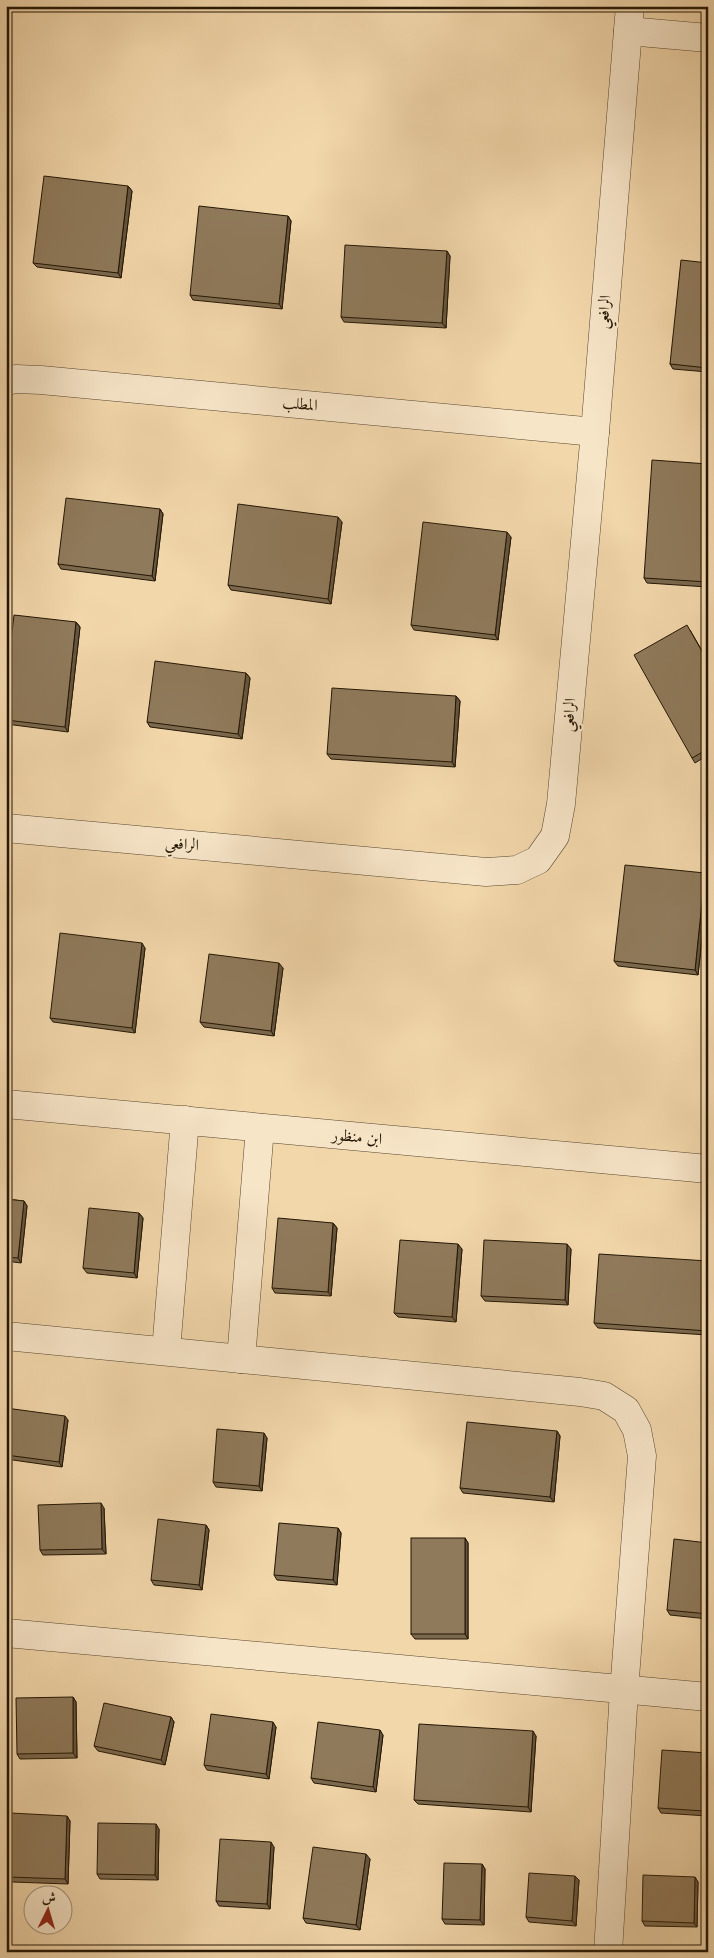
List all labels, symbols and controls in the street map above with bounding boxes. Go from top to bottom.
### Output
street label: الرافعي [592,294,620,330]
street label: المطلب [281,392,319,416]
street label: الرافعي [557,697,585,733]
street label: الرافعي [164,832,200,860]
street label: ابن منظور [329,1124,383,1150]
north arrow [22,1886,72,1936]
text: ش [41,1887,57,1908]

